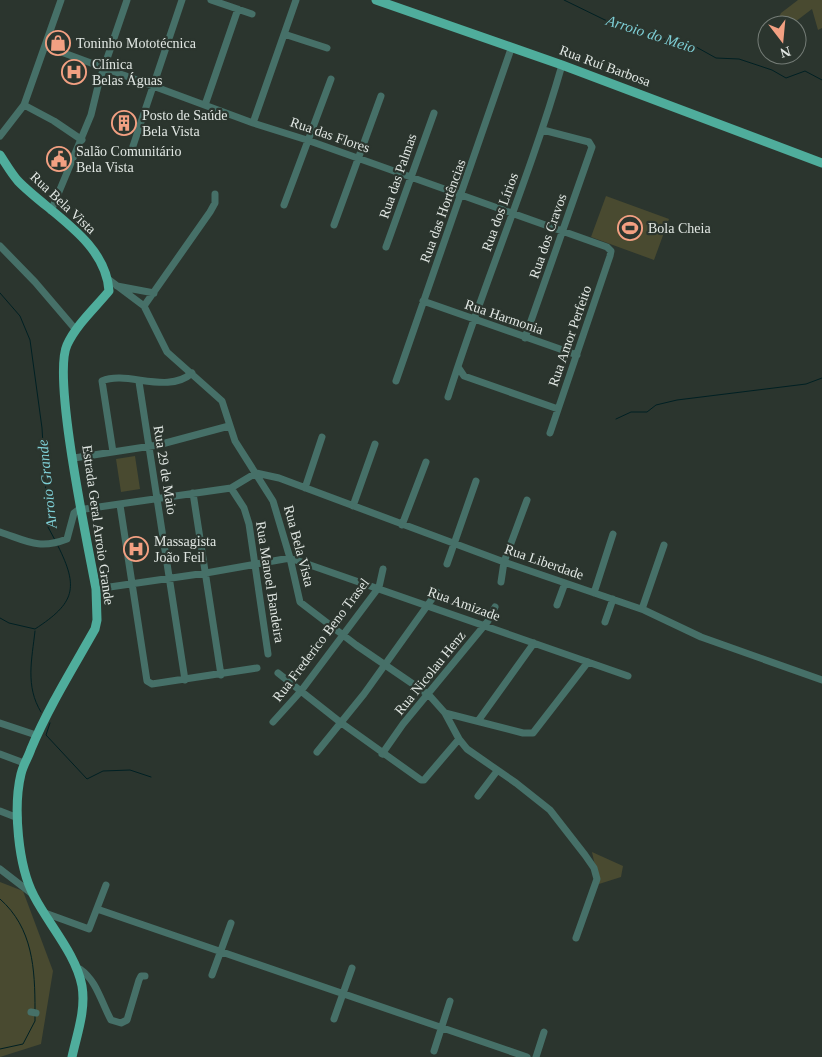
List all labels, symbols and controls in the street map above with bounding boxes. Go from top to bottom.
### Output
water label: Arroio do Meio [603,12,698,56]
north arrow [757,15,807,65]
shop icon: Toninho Mototécnica [45,30,71,56]
place label: Toninho Mototécnica [76,36,197,51]
street label: Rua Ruí Barbosa [557,43,653,90]
text: N [779,43,792,61]
place label: Clínica Belas Águas [92,57,162,88]
hospital icon: Clínica Belas Águas [61,59,87,85]
place label: Posto de Saúde Bela Vista [142,108,228,139]
building icon: Posto de Saúde Bela Vista [111,110,137,136]
street label: Rua das Flores [288,114,372,156]
street label: Rua das Palmas [376,132,420,220]
place label: Salão Comunitário Bela Vista [76,144,181,175]
public building icon: Salão Comunitário Bela Vista [46,146,72,172]
street label: Rua das Hortências [417,157,469,265]
street label: Rua Bela Vista [27,169,99,238]
street label: Rua dos Lírios [479,171,521,253]
street label: Rua dos Cravos [526,192,570,280]
sports icon: Bola Cheia [617,215,643,241]
place label: Bola Cheia [648,221,711,236]
street label: Rua Amor Perfeito [546,284,594,388]
street label: Rua Harmonia [463,297,546,338]
street label: Rua 29 de Maio [151,424,179,516]
water label: Arroio Grande [34,439,60,530]
street label: Estrada Geral Arroio Grande [79,444,117,606]
street label: Rua Bela Vista [281,504,317,589]
street label: Rua Manoel Bandeira [253,520,287,645]
place label: Massagista João Feil [154,534,217,565]
hospital icon: Massagista João Feil [123,536,149,562]
street label: Rua Liberdade [502,541,586,583]
street label: Rua Frederico Beno Trasel [270,575,372,705]
street label: Rua Amizade [426,584,502,624]
street label: Rua Nicolau Henz [392,628,468,718]

